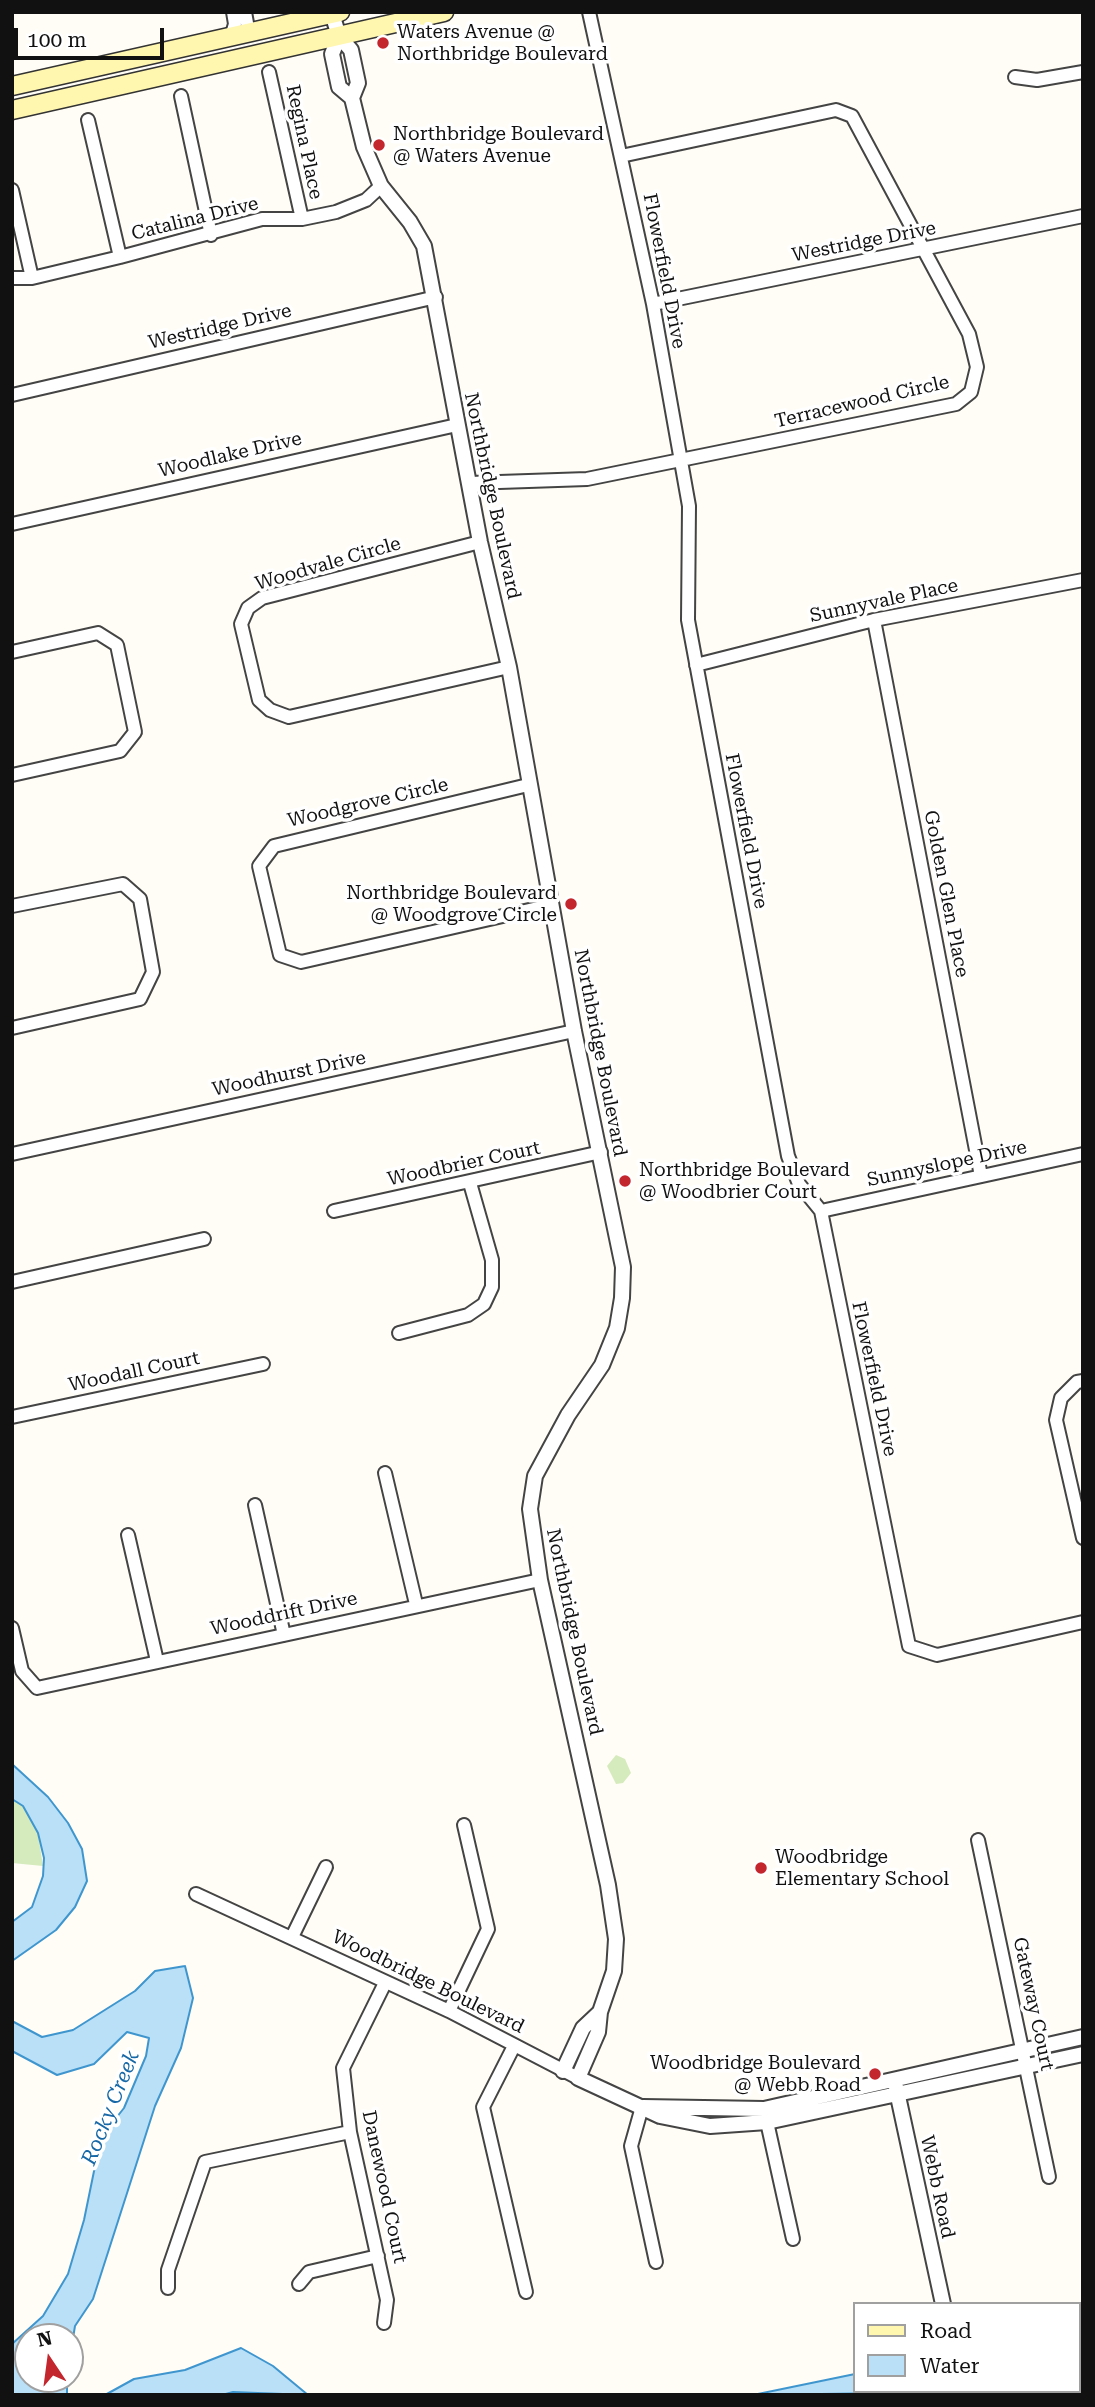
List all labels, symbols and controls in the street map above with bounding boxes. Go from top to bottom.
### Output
scale bar [18,14,168,58]
place label: Waters Avenue @ Northbridge Boulevard [397,21,608,65]
text: 100 m [27,28,87,52]
marker: Waters Avenue @ Northbridge Boulevard [375,35,391,51]
street label: Regina Place [281,83,327,201]
place label: Northbridge Boulevard @ Waters Avenue [393,123,604,167]
marker: Northbridge Boulevard @ Waters Avenue [371,137,387,153]
street label: Flowerfield Drive [638,191,690,351]
street label: Catalina Drive [129,192,261,246]
street label: Westridge Drive [790,217,938,267]
street label: Westridge Drive [146,299,294,355]
street label: Terracewood Circle [773,371,951,433]
street label: Northbridge Boulevard [459,391,525,601]
street label: Woodlake Drive [156,427,304,483]
street label: Woodvale Circle [253,532,403,596]
street label: Sunnyvale Place [808,574,960,628]
street label: Flowerfield Drive [720,751,772,911]
street label: Woodgrove Circle [286,773,450,833]
street label: Golden Glen Place [919,809,973,979]
place label: Northbridge Boulevard @ Woodgrove Circle [346,882,557,926]
marker: Northbridge Boulevard @ Woodgrove Circle [563,896,579,912]
street label: Northbridge Boulevard [569,947,631,1159]
street label: Woodhurst Drive [210,1047,368,1101]
street label: Sunnyslope Drive [865,1136,1029,1192]
street label: Woodbrier Court [386,1137,542,1191]
place label: Northbridge Boulevard @ Woodbrier Court [639,1159,850,1203]
marker: Northbridge Boulevard @ Woodbrier Court [617,1173,633,1189]
street label: Flowerfield Drive [846,1300,902,1458]
street label: Woodall Court [66,1347,202,1397]
street label: Northbridge Boulevard [541,1527,607,1737]
street label: Wooddrift Drive [209,1587,359,1641]
place label: Woodbridge Elementary School [775,1846,949,1890]
marker: Woodbridge Elementary School [753,1860,769,1876]
street label: Woodbridge Boulevard [328,1926,528,2038]
street label: Gateway Court [1008,1935,1058,2073]
water label: Rocky Creek [77,2047,145,2169]
place label: Woodbridge Boulevard @ Webb Road [650,2052,861,2096]
marker: Woodbridge Boulevard @ Webb Road [867,2066,883,2082]
street label: Danewood Court [357,2109,411,2265]
street label: Webb Road [915,2133,959,2241]
legend [853,2302,1081,2393]
text: Road [920,2319,972,2343]
north arrow [14,2323,84,2393]
text: N [35,2326,54,2352]
text: Water [920,2354,979,2378]

